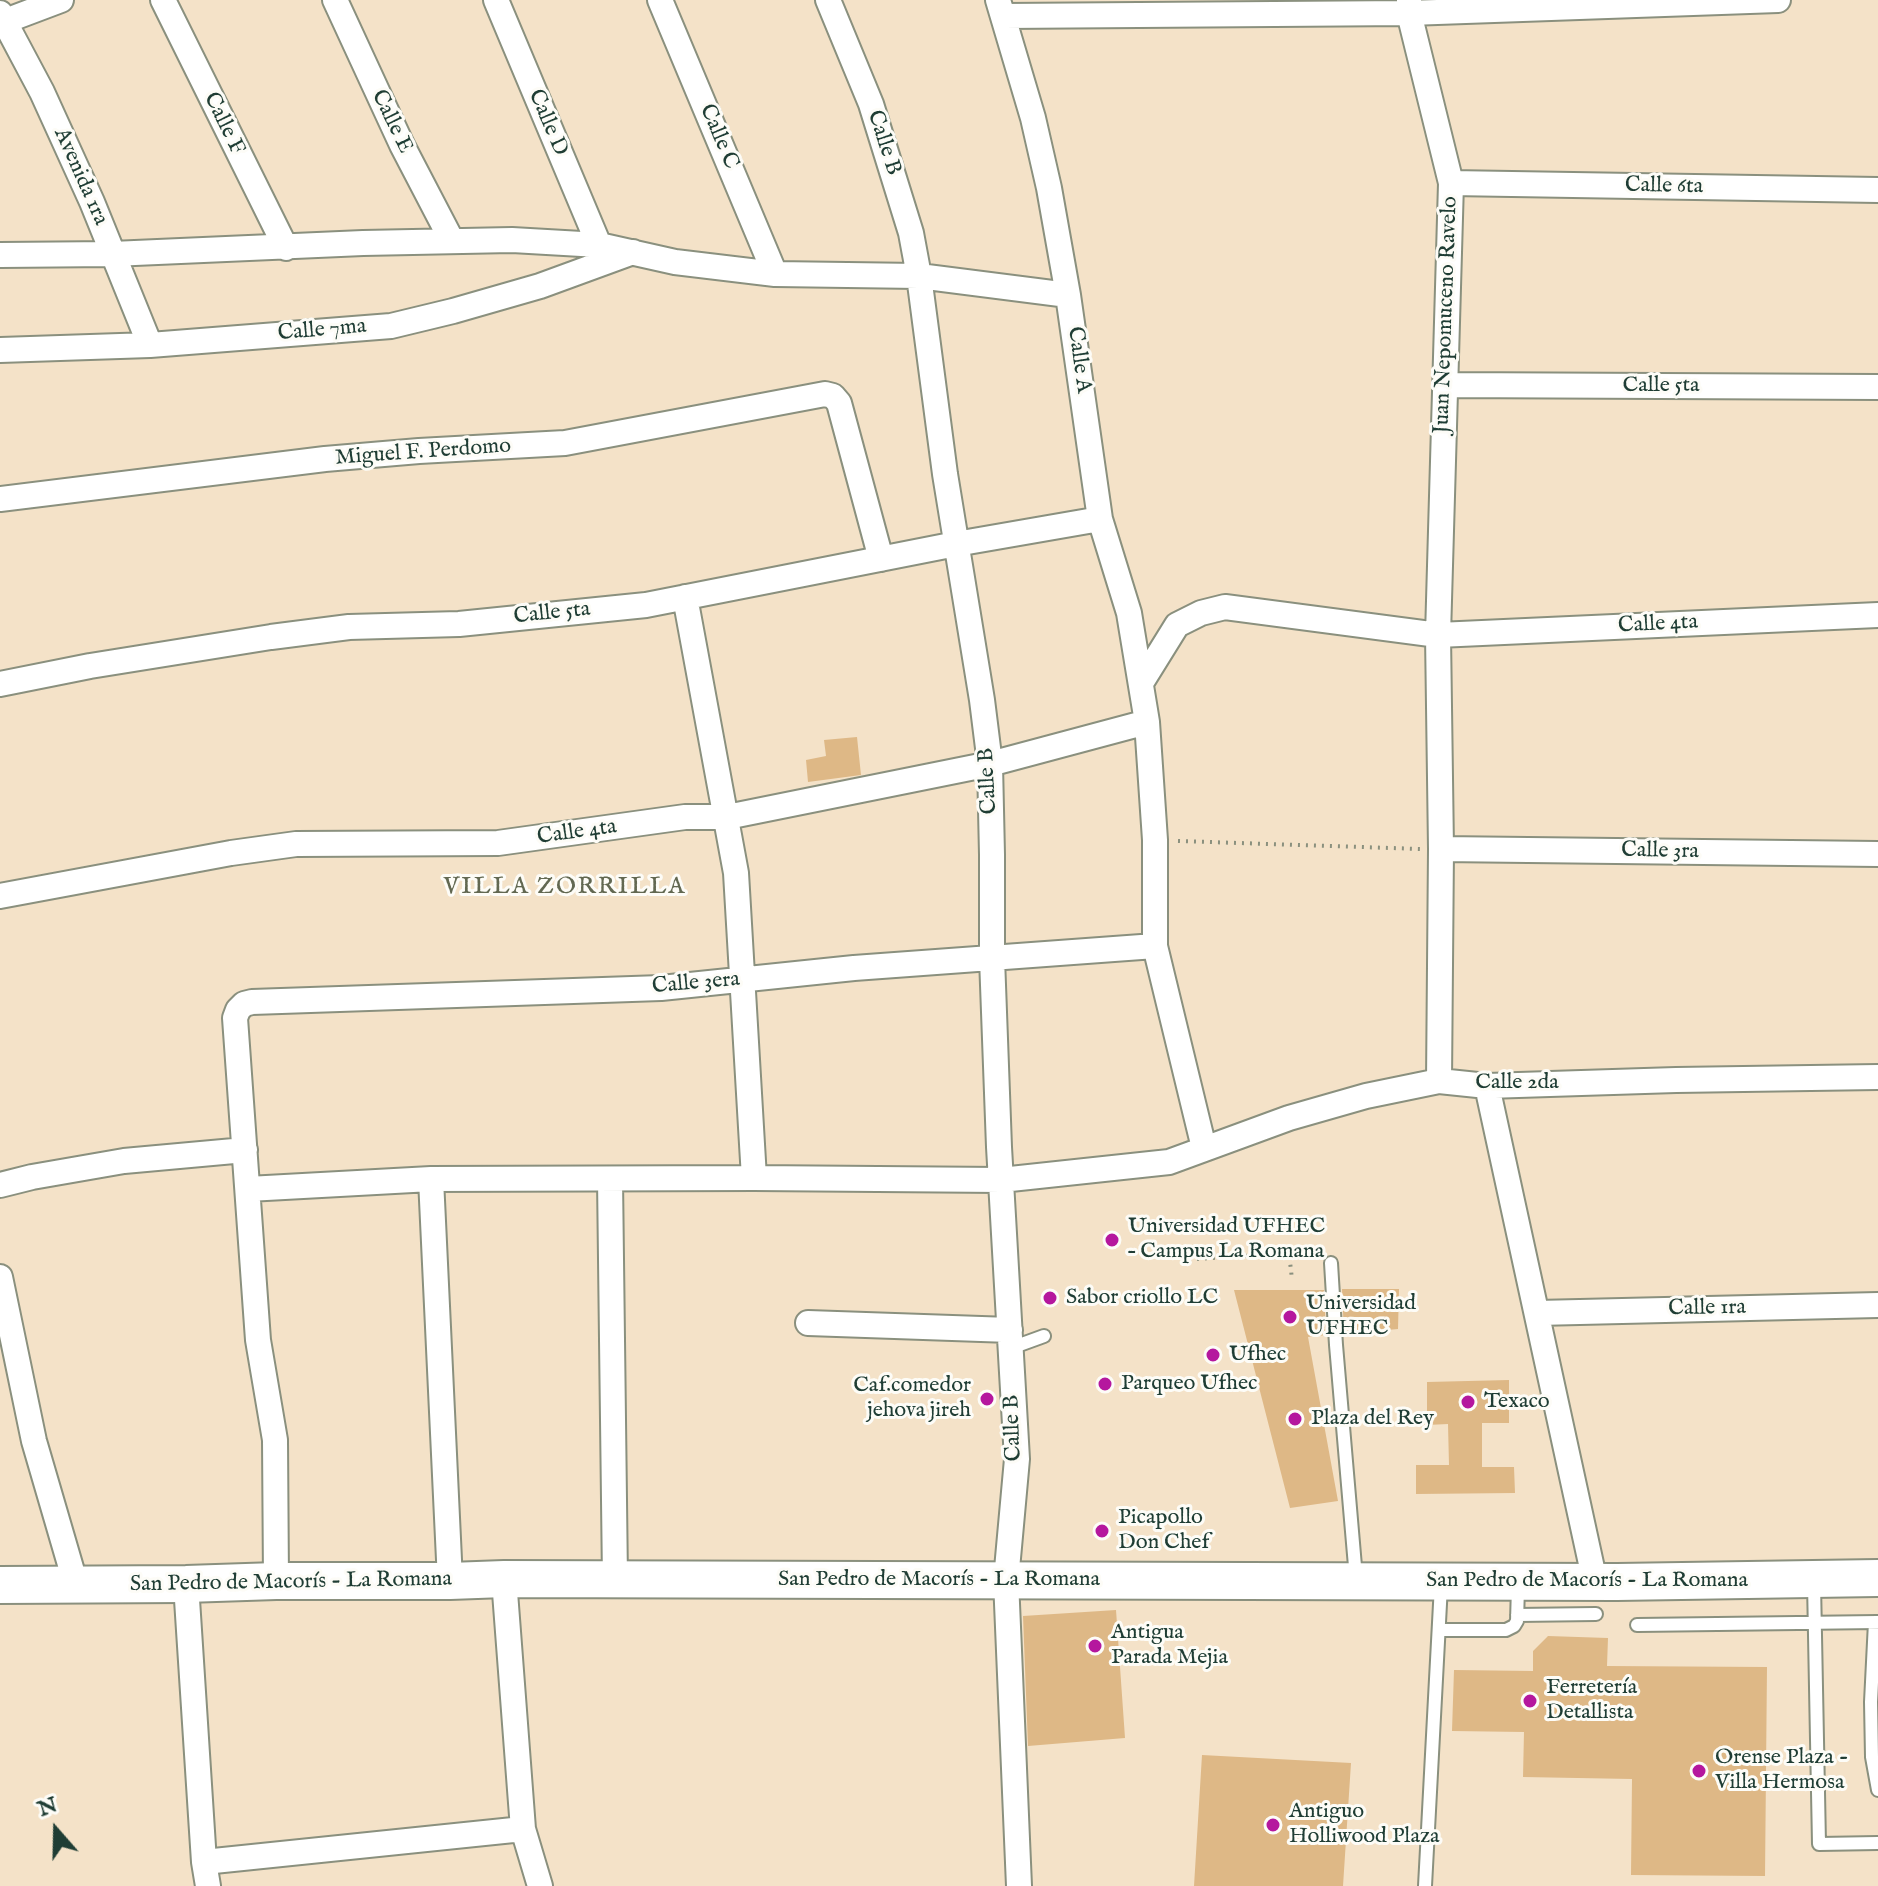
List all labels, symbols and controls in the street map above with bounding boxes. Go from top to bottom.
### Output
street label: Calle E [364,86,418,158]
street label: Calle D [521,86,573,160]
street label: Calle F [197,89,249,159]
street label: Calle C [693,101,743,173]
street label: Calle B [860,107,906,179]
street label: Avenida 1ra [47,124,113,230]
street label: Calle 6ta [1625,173,1703,201]
street label: Juan Nepomuceno Ravelo [1430,196,1464,434]
street label: Calle 7ma [277,314,367,348]
street label: Calle A [1060,325,1096,395]
street label: Calle 5ta [1622,373,1700,399]
street label: Miguel F. Perdomo [334,434,512,472]
street label: Calle 5ta [512,597,592,631]
street label: Calle 4ta [1617,610,1699,640]
street label: Calle B [974,747,1004,815]
street label: Calle 4ta [536,814,618,852]
street label: Calle 3ra [1621,838,1699,866]
district label: VILLA ZORRILLA [444,874,686,902]
street label: Calle 3era [651,967,741,1001]
street label: Calle 2da [1475,1070,1559,1096]
place label: Universidad UFHEC – Campus La Romana [1128,1214,1325,1266]
marker: Universidad UFHEC – Campus La Romana [1103,1231,1121,1249]
place label: Sabor criollo LC [1066,1285,1218,1311]
marker: Sabor criollo LC [1041,1289,1059,1307]
place label: Universidad UFHEC [1306,1291,1416,1342]
street label: Calle 1ra [1668,1295,1746,1323]
marker: Universidad UFHEC [1281,1308,1299,1326]
place label: Ufhec [1229,1342,1286,1368]
marker: Ufhec [1204,1346,1222,1364]
place label: Parqueo Ufhec [1121,1371,1257,1397]
place label: Caf.comedor jehova jireh [853,1373,971,1424]
marker: Parqueo Ufhec [1096,1375,1114,1393]
place label: Texaco [1484,1389,1550,1415]
marker: Caf.comedor jehova jireh [978,1390,996,1408]
marker: Texaco [1459,1393,1477,1411]
street label: Calle B [1000,1394,1028,1462]
place label: Plaza del Rey [1311,1406,1434,1432]
marker: Plaza del Rey [1286,1410,1304,1428]
place label: Picapollo Don Chef [1118,1505,1209,1556]
marker: Picapollo Don Chef [1093,1522,1111,1540]
street label: San Pedro de Macorís - La Romana [130,1567,452,1599]
street label: San Pedro de Macorís - La Romana [778,1567,1100,1593]
street label: San Pedro de Macorís - La Romana [1426,1568,1748,1594]
place label: Antigua Parada Mejia [1111,1620,1228,1672]
marker: Antigua Parada Mejia [1086,1637,1104,1655]
place label: Ferretería Detallista [1546,1675,1637,1726]
marker: Ferretería Detallista [1521,1692,1539,1710]
place label: Orense Plaza - Villa Hermosa [1715,1745,1849,1796]
marker: Orense Plaza - Villa Hermosa [1690,1762,1708,1780]
north arrow [16,1790,96,1870]
text: N [34,1791,62,1824]
place label: Antiguo Holliwood Plaza [1289,1799,1440,1850]
marker: Antiguo Holliwood Plaza [1264,1816,1282,1834]

